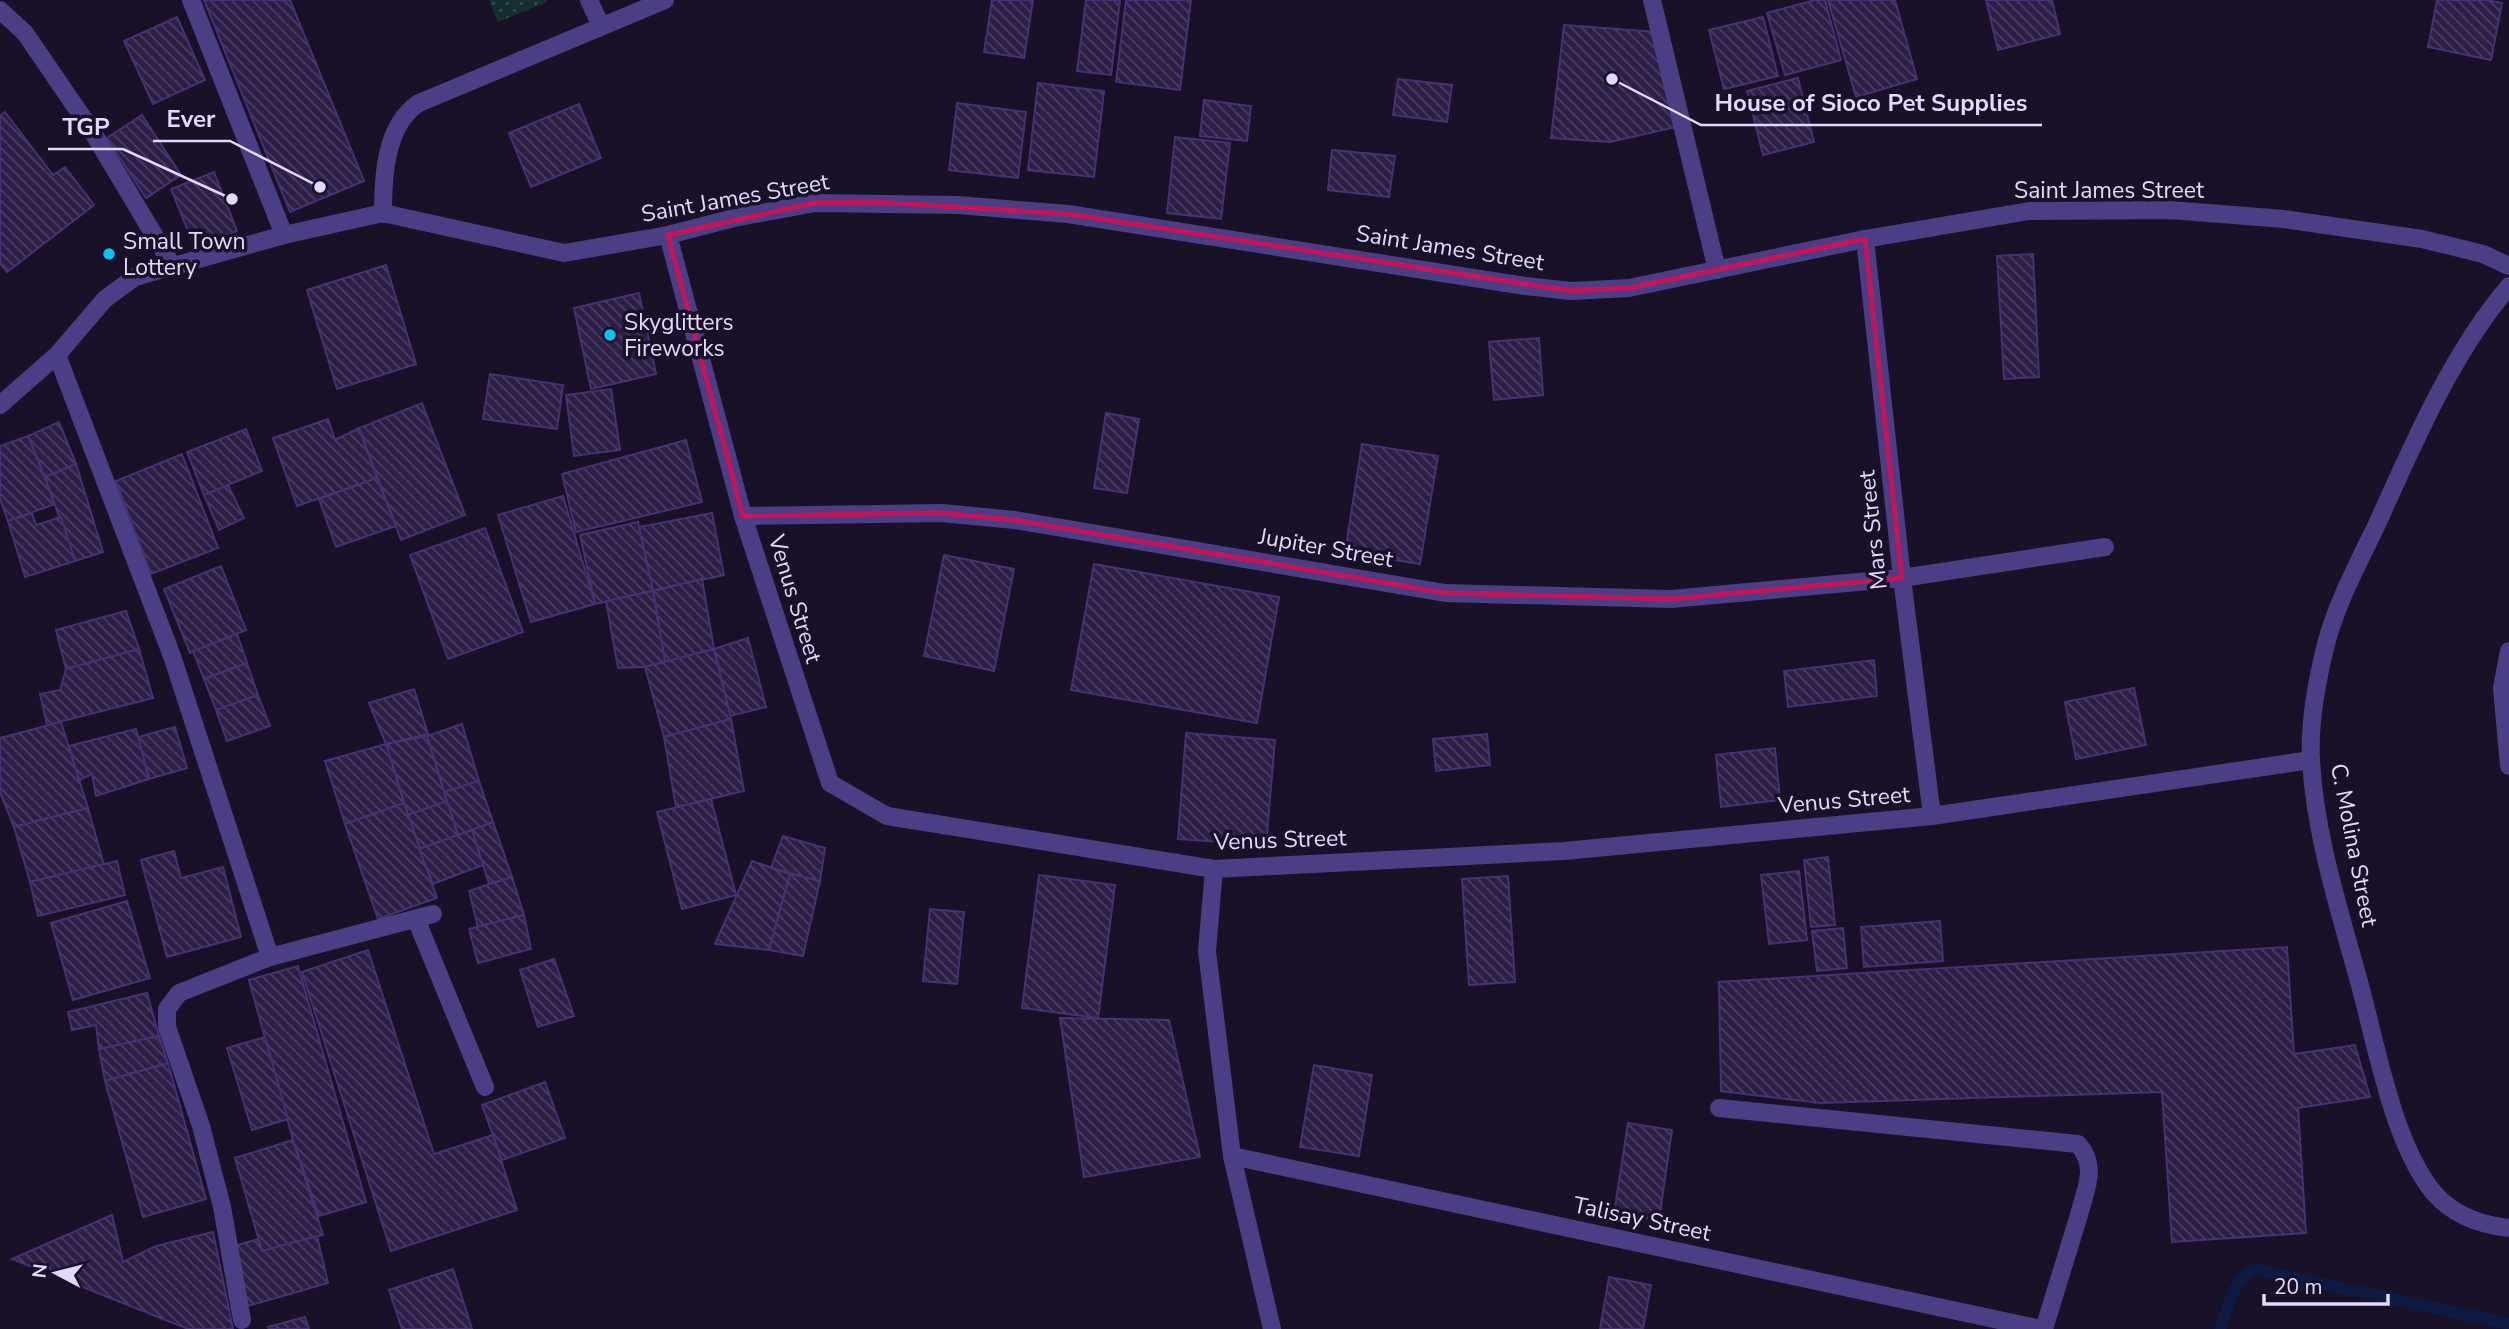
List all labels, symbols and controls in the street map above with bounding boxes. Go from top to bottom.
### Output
callout: House of Sioco Pet Supplies [1701,80,2042,125]
text: House of Sioco Pet Supplies [1715,87,2027,119]
callout: Ever [153,96,230,141]
text: Ever [167,103,216,135]
callout: TGP [48,104,123,149]
text: TGP [62,111,110,143]
street label: Saint James Street [639,166,832,230]
street label: Saint James Street [2014,175,2205,206]
street label: Saint James Street [1354,218,1547,278]
place label: Small Town Lottery [123,226,246,283]
marker: Small Town Lottery [101,246,117,262]
place label: Skyglitters Fireworks [624,307,734,364]
marker: Skyglitters Fireworks [602,327,618,343]
street label: Mars Street [1851,468,1895,591]
street label: Jupiter Street [1255,521,1397,575]
street label: Venus Street [761,530,829,668]
street label: C. Molina Street [2323,761,2385,930]
street label: Venus Street [1776,779,1912,821]
street label: Venus Street [1212,822,1348,858]
street label: Talisay Street [1570,1189,1715,1249]
north arrow [21,1238,91,1308]
text: N [26,1262,54,1280]
scale bar [2264,1262,2388,1306]
text: 20 m [2274,1273,2323,1301]

